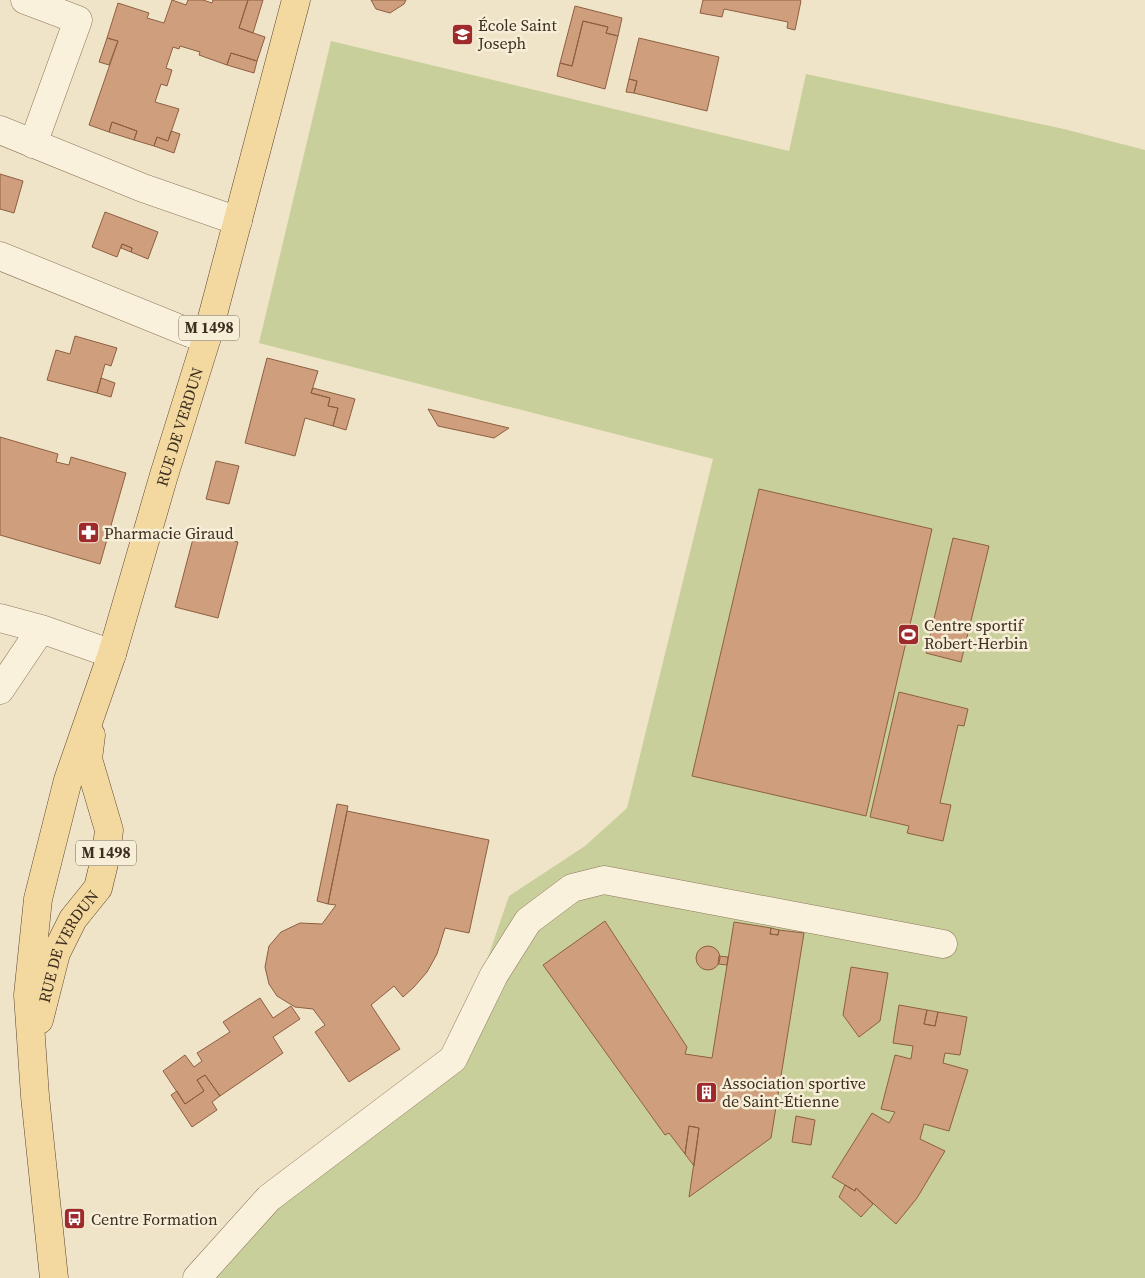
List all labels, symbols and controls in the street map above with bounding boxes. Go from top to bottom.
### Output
place label: École Saint Joseph [477,14,557,54]
school or university icon: École Saint Joseph [450,22,474,46]
road number: M 1498 [179,316,239,340]
street label: RUE DE VERDUN [150,364,208,489]
pharmacy icon: Pharmacie Giraud [76,521,100,545]
place label: Pharmacie Giraud [104,522,234,544]
place label: Centre sportif Robert-Herbin [924,614,1029,654]
sports icon: Centre sportif Robert-Herbin [896,622,920,646]
road number: M 1498 [76,840,136,866]
street label: RUE DE VERDUN [33,885,103,1005]
place label: Association sportive de Saint-Étienne [722,1072,866,1112]
building icon: Association sportive de Saint-Étienne [694,1080,718,1104]
bus stop icon: Centre Formation [63,1207,87,1231]
place label: Centre Formation [91,1208,218,1230]

